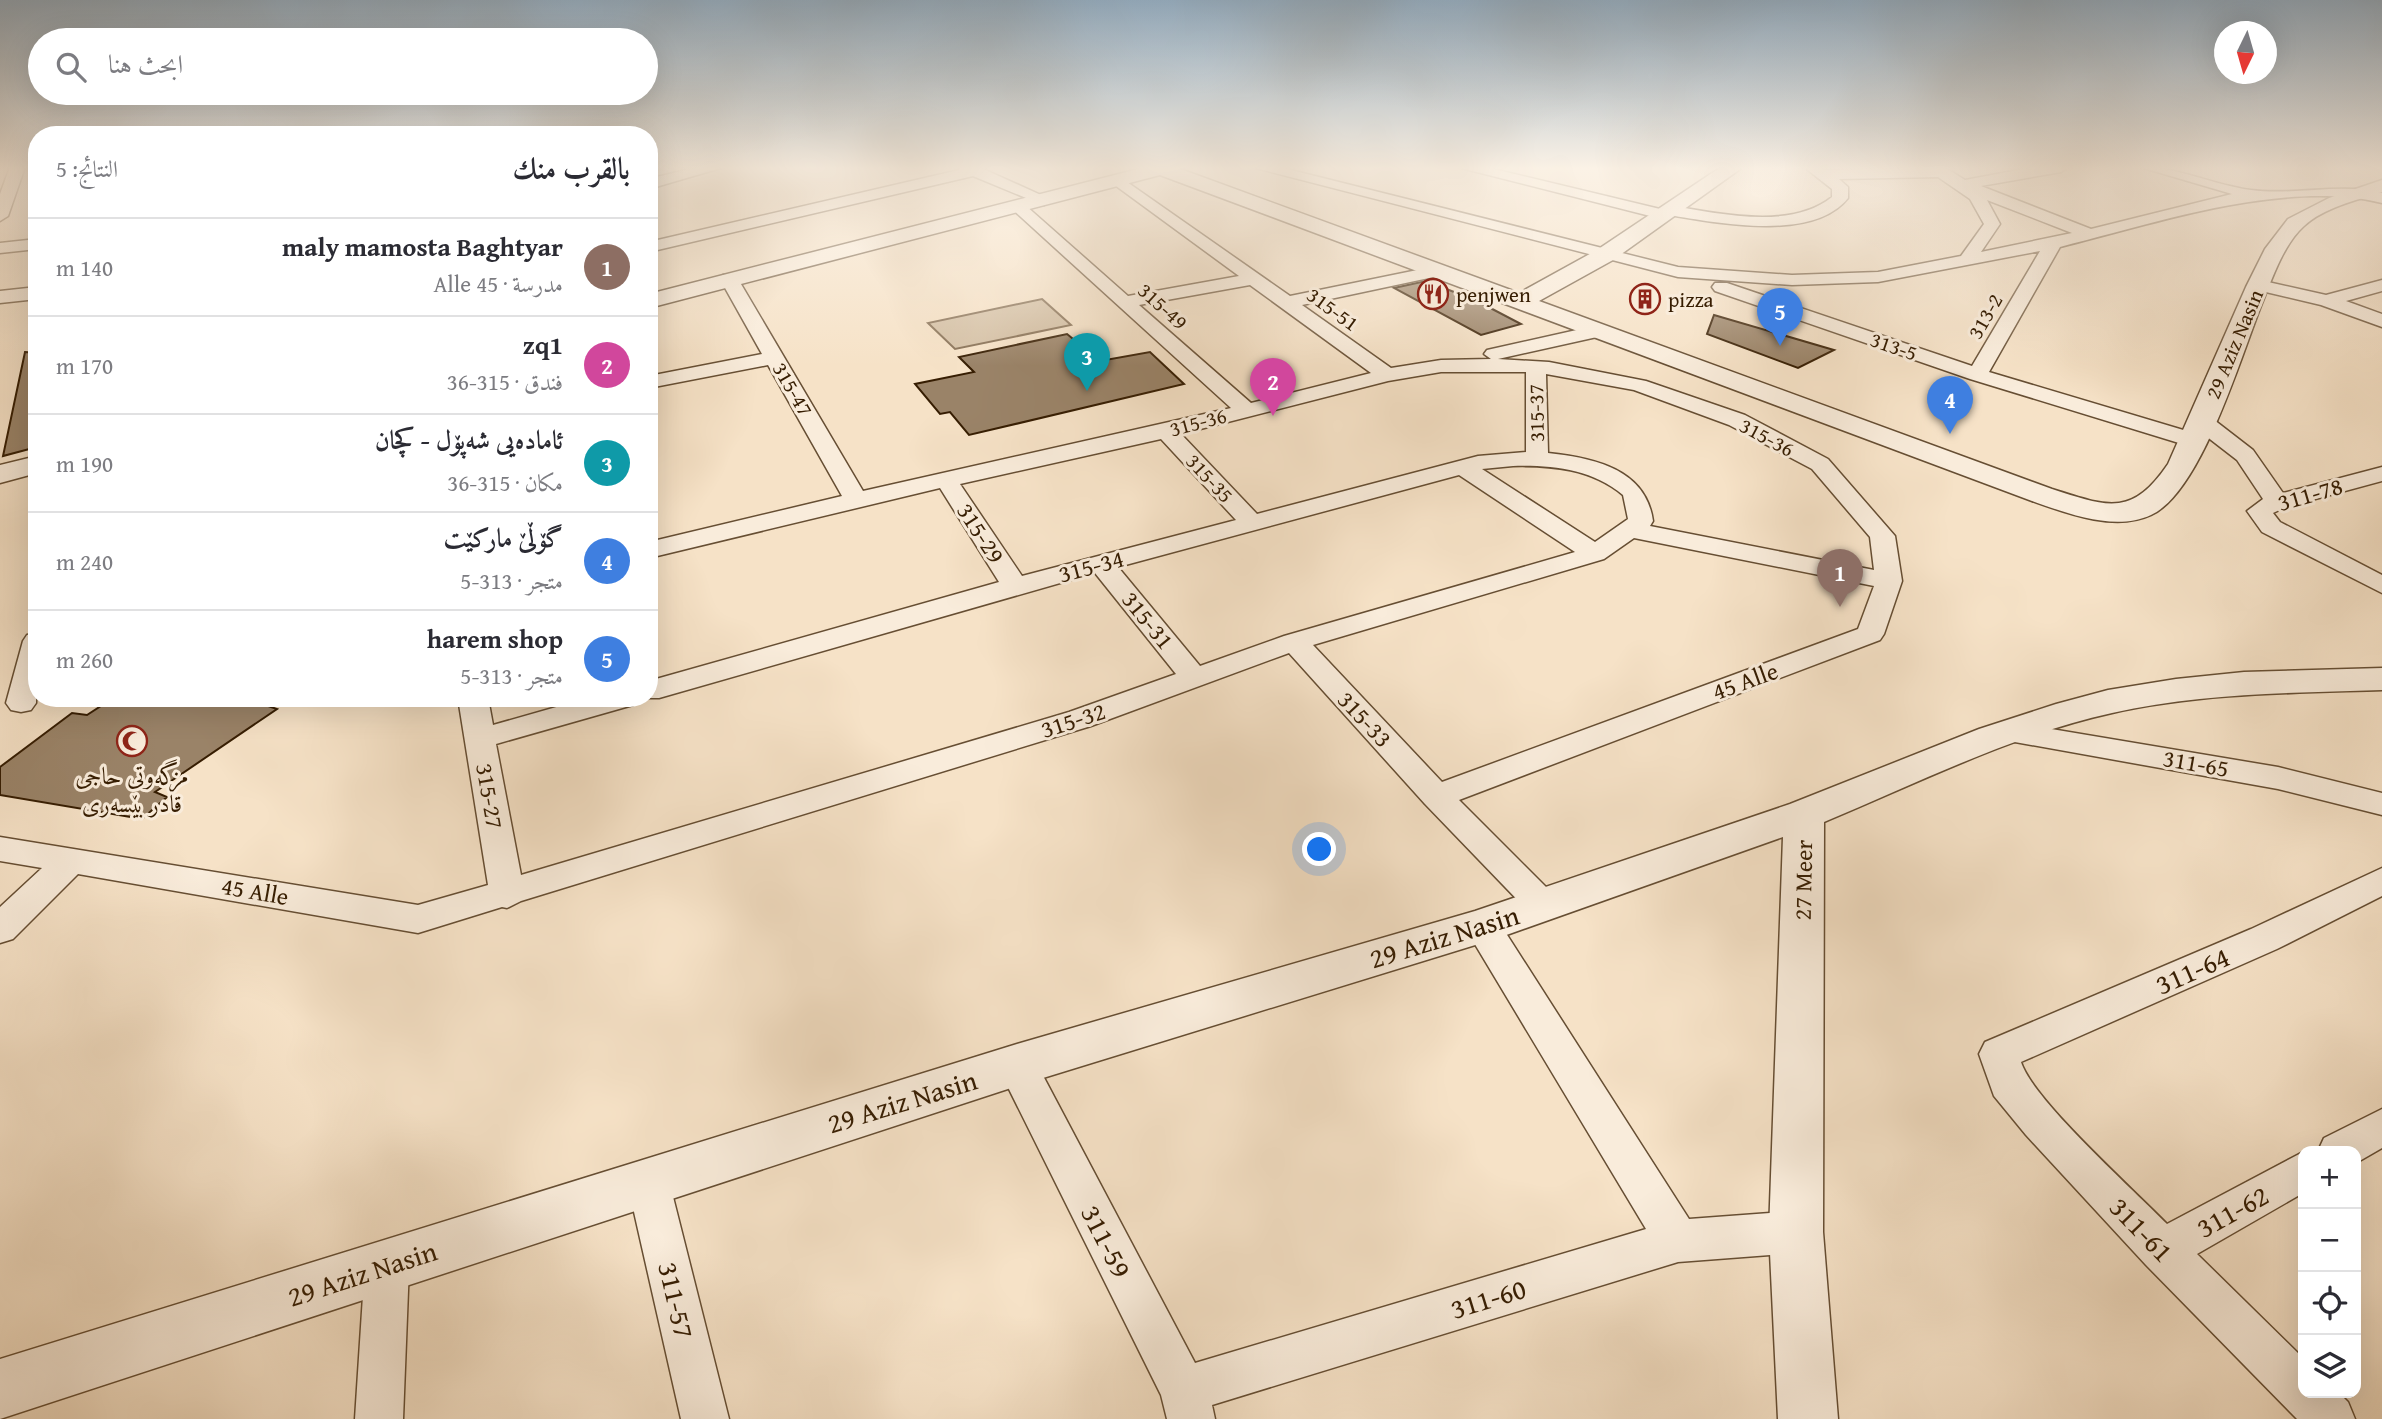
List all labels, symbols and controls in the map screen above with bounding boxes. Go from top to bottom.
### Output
north arrow [2214,21,2277,84]
search box [28,28,658,105]
text: ابحث هنا [108,44,183,83]
icon: search [52,48,90,86]
text: بالقرب منك [513,146,630,190]
text: النتائج: 5 [56,152,118,185]
text: maly mamosta Baghtyar [282,227,563,266]
text: 140 m [56,251,113,284]
text: 1 [601,251,613,284]
text: مدرسة · 45 Alle [433,267,563,300]
street label: 315-49 [1131,275,1195,337]
restaurant icon: penjwen [1416,277,1450,311]
street label: 315-51 [1301,279,1365,339]
place label: penjwen [1456,279,1531,310]
building icon: pizza [1628,282,1662,316]
place label: pizza [1668,284,1714,315]
street label: 29 Aziz Nasin [2197,284,2271,404]
pin: 5 [1757,288,1803,346]
street label: 313-2 [1960,288,2010,344]
street label: 313-5 [1866,324,1922,368]
text: zq1 [523,325,563,364]
pin: 3 [1064,333,1110,391]
text: 170 m [56,349,113,382]
text: 2 [601,349,613,382]
street label: 315-47 [765,356,821,422]
pin: 2 [1250,358,1296,416]
text: فندق · 315-36 [447,365,563,398]
pin: 4 [1927,376,1973,434]
street label: 315-37 [1520,384,1552,442]
street label: 315-36 [1166,400,1230,444]
street label: 315-36 [1734,410,1800,464]
text: ئامادەیی شەپۆل - کچان [375,420,563,459]
street label: 315-35 [1179,446,1241,510]
text: 190 m [56,447,113,480]
text: 3 [601,447,613,480]
text: مكان · 315-36 [447,466,563,499]
street label: 311-78 [2273,468,2347,520]
street label: 315-29 [948,496,1014,570]
text: گۆڵێ مارکێت [443,518,563,557]
street label: 315-34 [1055,541,1127,591]
text: 240 m [56,545,113,578]
text: 4 [601,545,613,578]
pin: 1 [1817,549,1863,607]
text: متجر · 313-5 [460,564,563,597]
street label: 315-31 [1114,583,1182,657]
text: harem shop [427,619,563,658]
text: 260 m [56,643,113,676]
text: 5 [601,643,613,676]
street label: 45 Alle [1707,653,1783,709]
text: متجر · 313-5 [460,659,563,692]
street label: 315-33 [1330,683,1400,755]
street label: 315-32 [1036,693,1110,747]
mosque icon: مزگەوتی حاجی قادر بێسەری [115,724,149,758]
street label: 311-65 [2160,740,2232,786]
place label: مزگەوتی حاجی قادر بێسەری [75,758,189,821]
street label: 315-27 [467,760,513,832]
your location [1302,832,1336,866]
street label: 27 Meer [1785,839,1821,921]
street label: 45 Alle [219,868,291,914]
street label: 29 Aziz Nasin [1364,894,1524,978]
street label: 311-64 [2148,936,2236,1004]
street label: 29 Aziz Nasin [822,1059,982,1143]
map controls [2298,1146,2361,1398]
button: + [2298,1146,2361,1209]
street label: 311-62 [2188,1174,2276,1248]
street label: 311-61 [2101,1187,2183,1271]
street label: 311-59 [1071,1197,1143,1285]
button: − [2298,1209,2361,1272]
street label: 29 Aziz Nasin [282,1229,442,1316]
street label: 311-57 [648,1258,706,1342]
street label: 311-60 [1445,1267,1531,1329]
button: locate [2298,1272,2361,1335]
button: layers [2298,1335,2361,1398]

